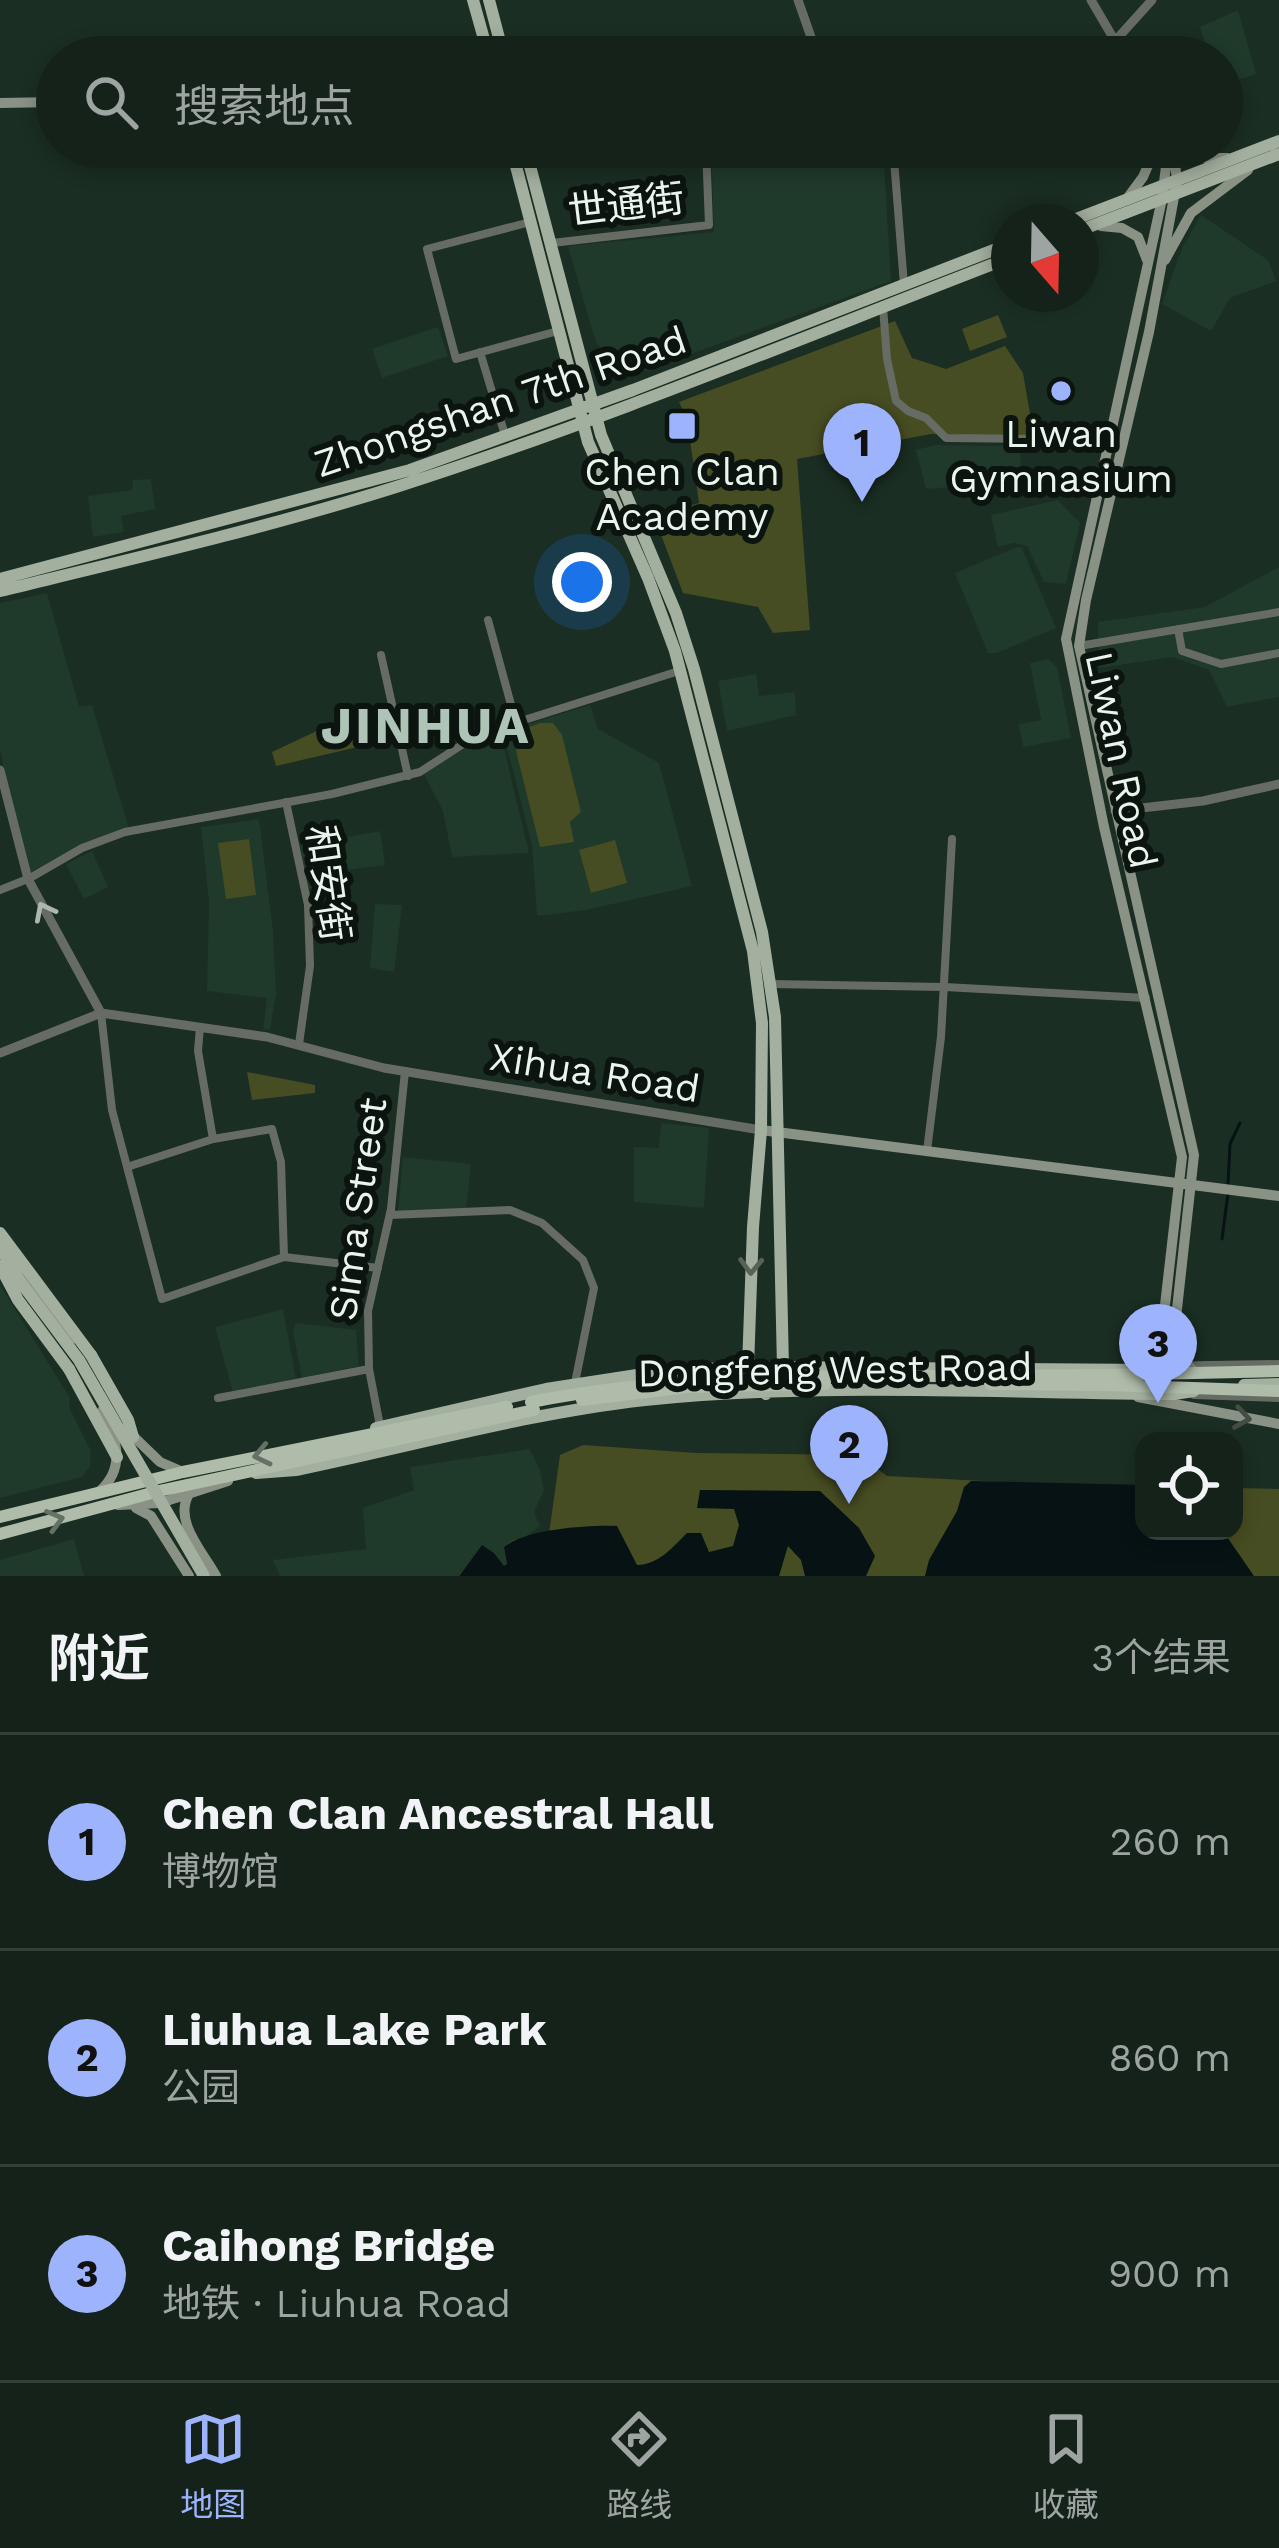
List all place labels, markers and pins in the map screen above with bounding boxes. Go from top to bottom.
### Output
marker: Liwan Gymnasium [1048,378,1074,404]
pin: 1 [823,403,901,502]
marker: Chen Clan Academy [666,410,698,442]
place label: Liwan Gymnasium [949,411,1173,501]
place label: Chen Clan Academy [584,449,780,539]
pin: 3 [1119,1304,1197,1403]
pin: 2 [810,1405,888,1504]

